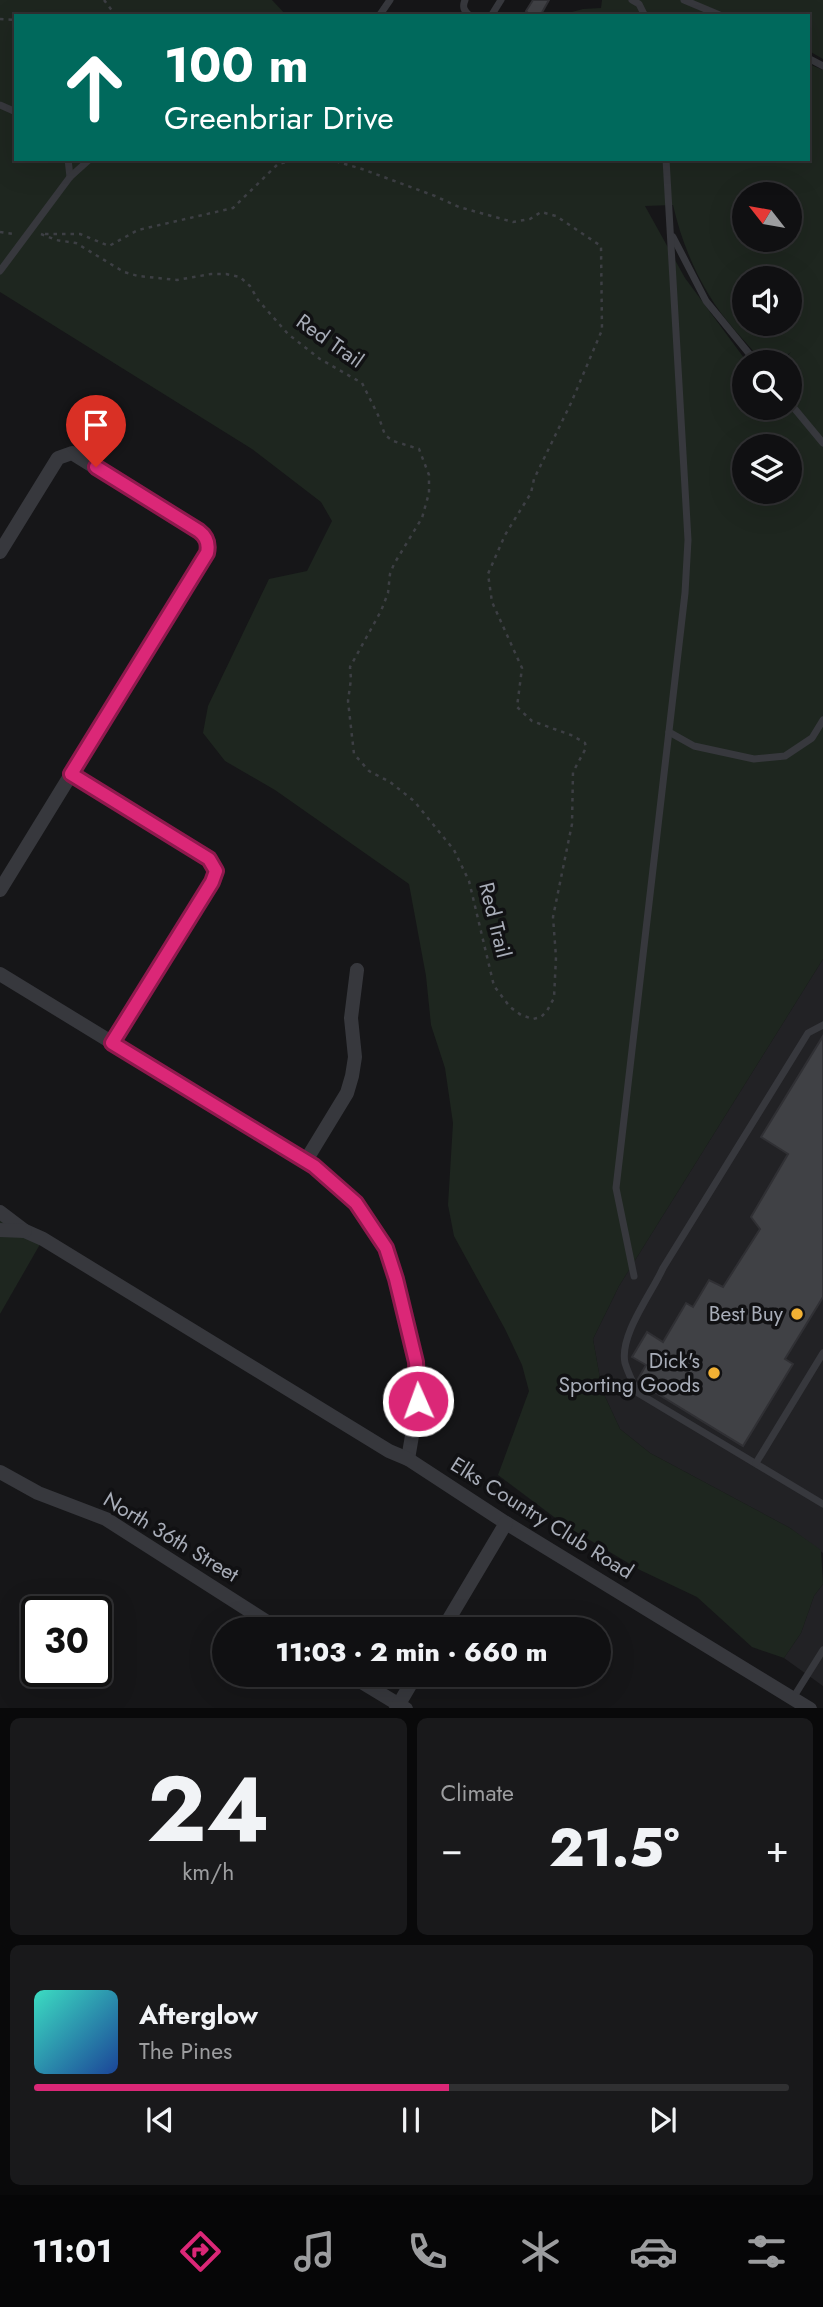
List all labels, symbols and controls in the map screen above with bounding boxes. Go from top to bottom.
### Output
text: 100 m [164,30,309,100]
icon: ahead [49,42,140,133]
text: Greenbriar Drive [164,95,394,141]
north arrow [732,182,802,252]
map controls [732,182,802,504]
button: sound [732,266,802,336]
street label: Red Trail [290,307,370,375]
button: search [732,350,802,420]
pin [66,395,126,467]
icon: arrive [77,406,115,444]
button: layers [732,434,802,504]
street label: Red Trail [471,879,519,961]
place label: Best Buy [709,1299,784,1329]
marker: Best Buy [789,1306,805,1322]
place label: Dick's Sporting Goods [558,1346,700,1400]
position arrow [381,1364,455,1438]
marker: Dick's Sporting Goods [706,1365,722,1381]
street label: Elks Country Club Road [445,1450,639,1586]
street label: North 36th Street [98,1485,244,1589]
speed limit sign: 30 [21,1596,112,1687]
text: 11:03 · 2 min · 660 m [276,1633,547,1671]
text: 24 [147,1744,270,1875]
text: Climate [441,1776,514,1810]
text: 21.5° [549,1810,680,1886]
text: − [441,1821,463,1876]
text: + [766,1821,789,1876]
text: km/h [182,1855,234,1889]
text: Afterglow [139,1996,258,2034]
text: The Pines [139,2034,232,2068]
icon: previous [141,2101,179,2139]
icon: pause [392,2101,430,2139]
icon: next [644,2101,682,2139]
icon: directions [176,2227,225,2276]
icon: music [290,2227,339,2276]
icon: phone [403,2227,452,2276]
icon: climate [516,2227,565,2276]
icon: car [629,2227,678,2276]
icon: filters [742,2227,791,2276]
text: 11:01 [32,2228,112,2274]

